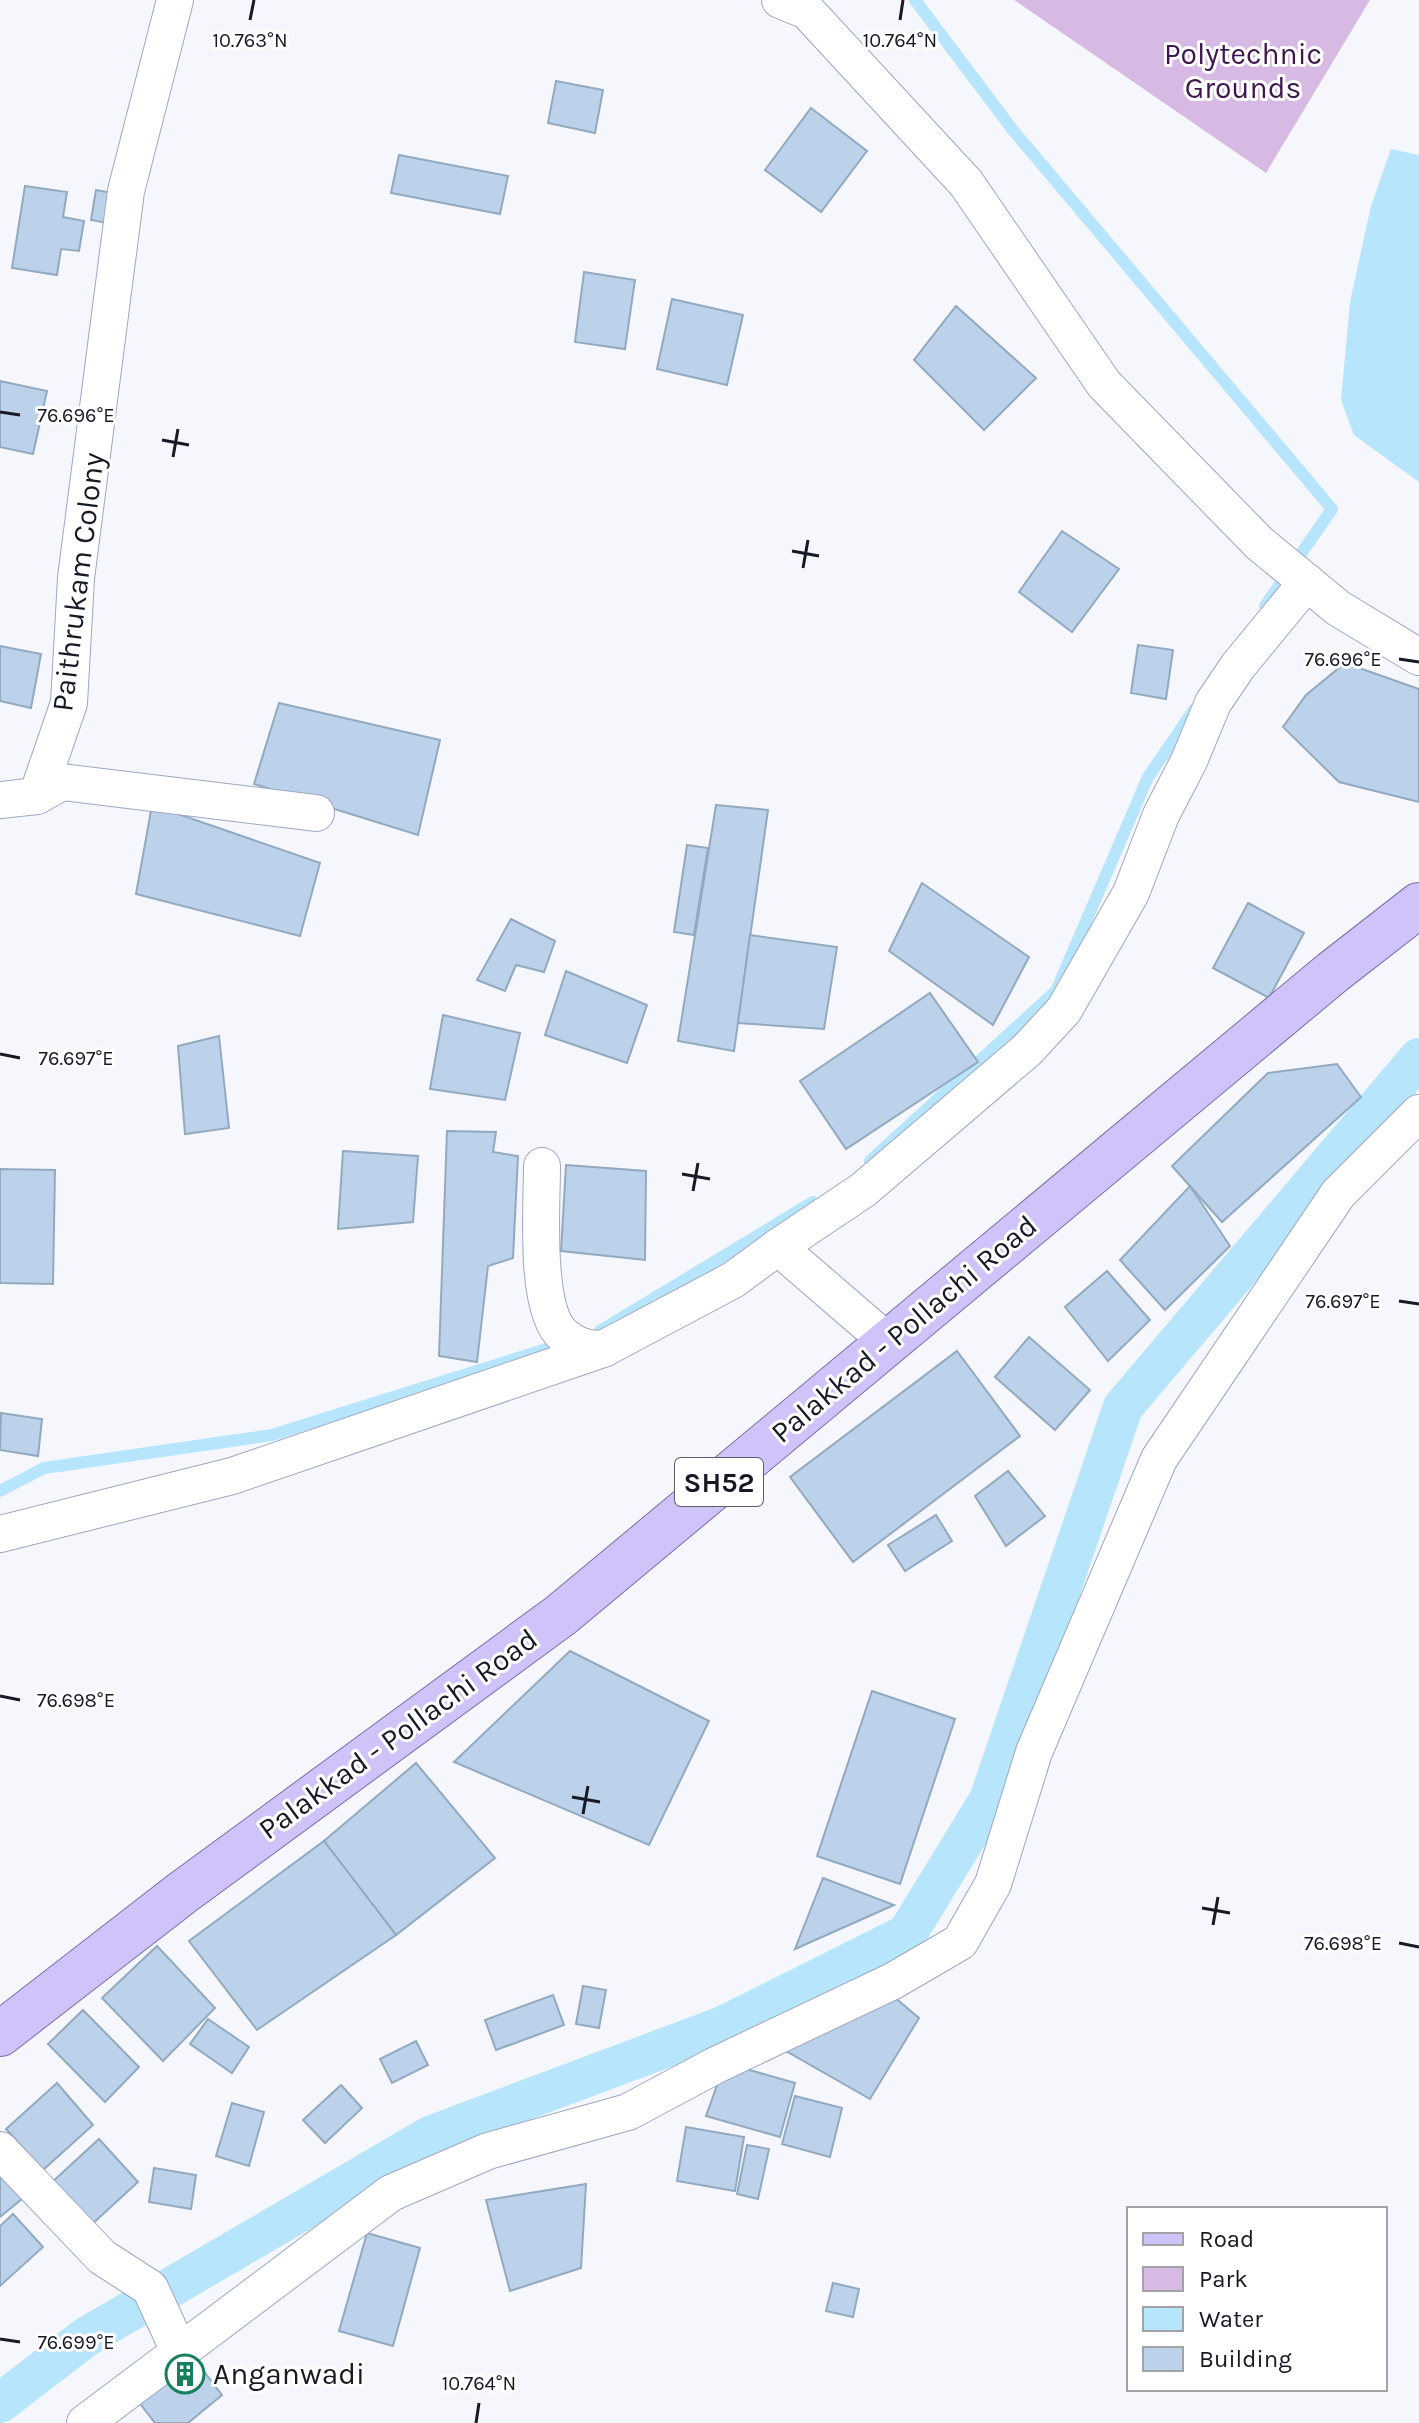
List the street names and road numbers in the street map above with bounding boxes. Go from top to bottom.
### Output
street label: Paithrukam Colony [44,450,112,714]
street label: Palakkad - Pollachi Road [764,1207,1044,1451]
road number: SH52 [675,1458,763,1506]
street label: Palakkad - Pollachi Road [252,1621,544,1847]

